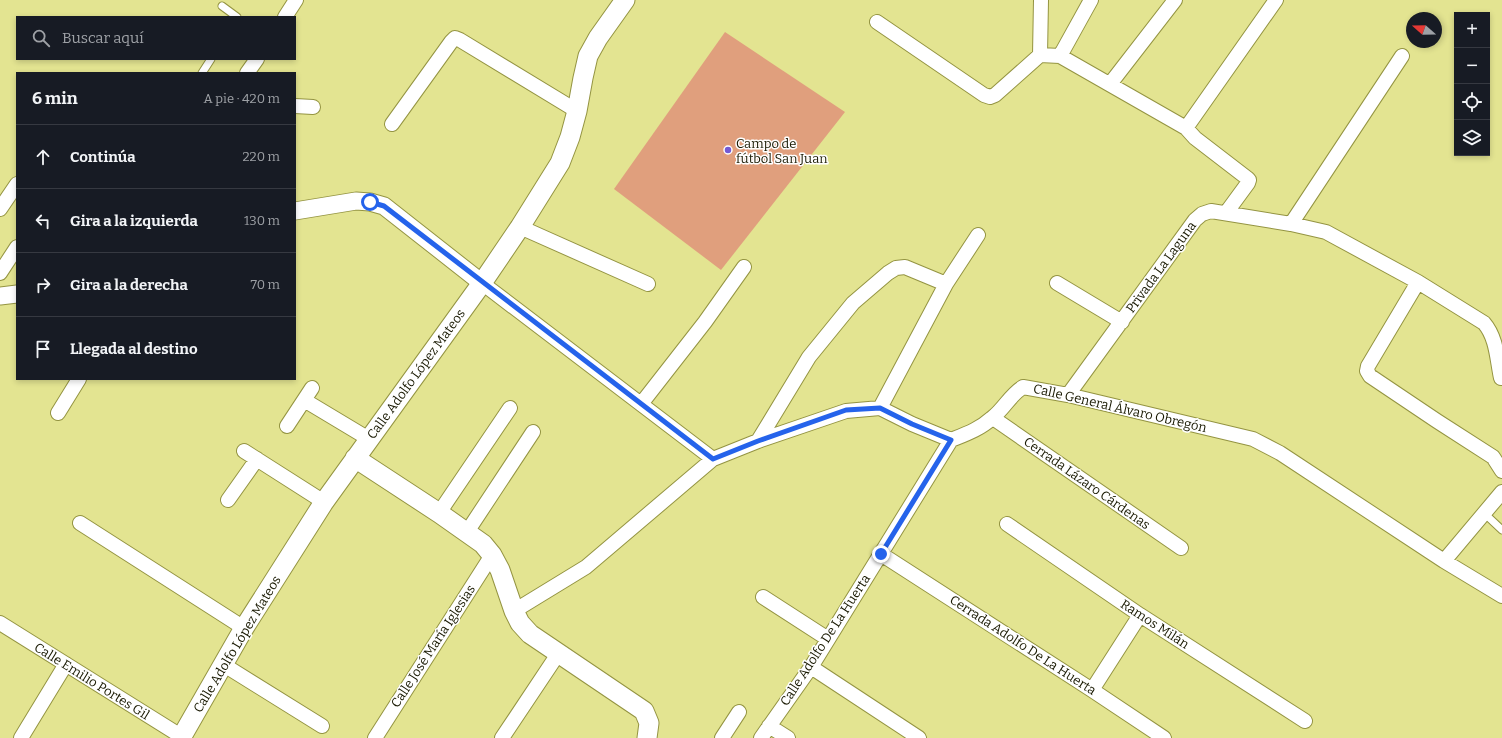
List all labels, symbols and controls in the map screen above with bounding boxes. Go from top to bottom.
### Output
north arrow [1406,12,1442,48]
map controls [1454,12,1490,156]
button: + [1454,12,1490,48]
search box [16,16,296,60]
icon: search [30,27,52,49]
text: Buscar aquí [62,29,144,47]
button: − [1454,48,1490,84]
button: locate [1454,84,1490,120]
text: 6 min [32,88,78,109]
text: A pie · 420 m [204,91,280,106]
button: layers [1454,120,1490,156]
place label: Campo de fútbol San Juan [736,136,828,166]
marker: Campo de fútbol San Juan [723,145,733,155]
icon: ahead [32,146,54,168]
text: Continúa [70,148,136,166]
text: 220 m [243,149,280,164]
route start [361,193,379,211]
icon: left [32,210,54,232]
text: Gira a la izquierda [70,212,198,230]
text: 130 m [244,213,280,228]
street label: Privada La Laguna [1123,218,1199,316]
icon: right [32,274,54,296]
text: Gira a la derecha [70,276,188,294]
text: 70 m [250,277,280,292]
street label: Calle Adolfo López Mateos [364,306,468,442]
icon: arrive [32,338,54,360]
text: Llegada al destino [70,340,198,358]
street label: Calle General Álvaro Obregón [1032,381,1209,435]
street label: Cerrada Lázaro Cárdenas [1021,434,1153,532]
route end [872,545,890,563]
street label: Calle Adolfo De La Huerta [777,572,873,708]
street label: Calle Adolfo López Mateos [190,573,284,715]
street label: Calle José María Iglesias [388,582,478,710]
street label: Cerrada Adolfo De La Huerta [947,592,1099,698]
street label: Ramos Milán [1118,596,1193,652]
street label: Calle Emilio Portes Gil [32,639,152,723]

